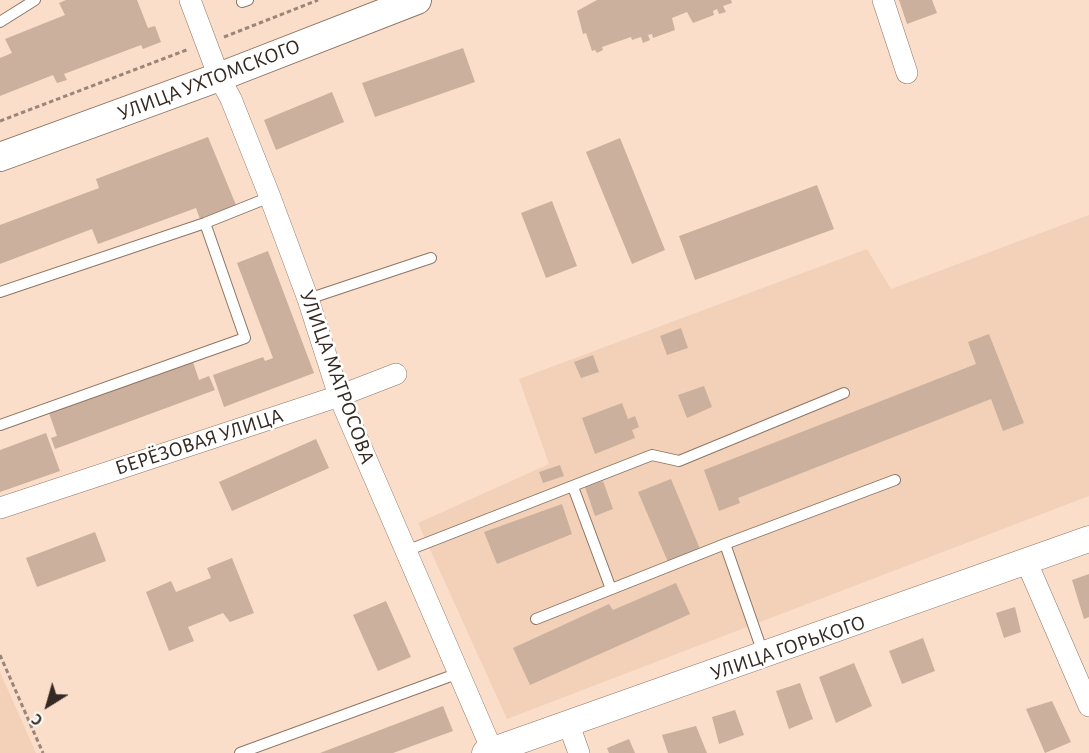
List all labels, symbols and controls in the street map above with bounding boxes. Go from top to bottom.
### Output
street label: УЛИЦА УХТОМСКОГО [114,34,304,126]
street label: УЛИЦА МАТРОСОВА [294,287,380,467]
street label: БЕРЁЗОВАЯ УЛИЦА [112,403,286,481]
street label: УЛИЦА ГОРЬКОГО [707,610,869,686]
north arrow [18,675,78,735]
text: С [29,710,46,728]

